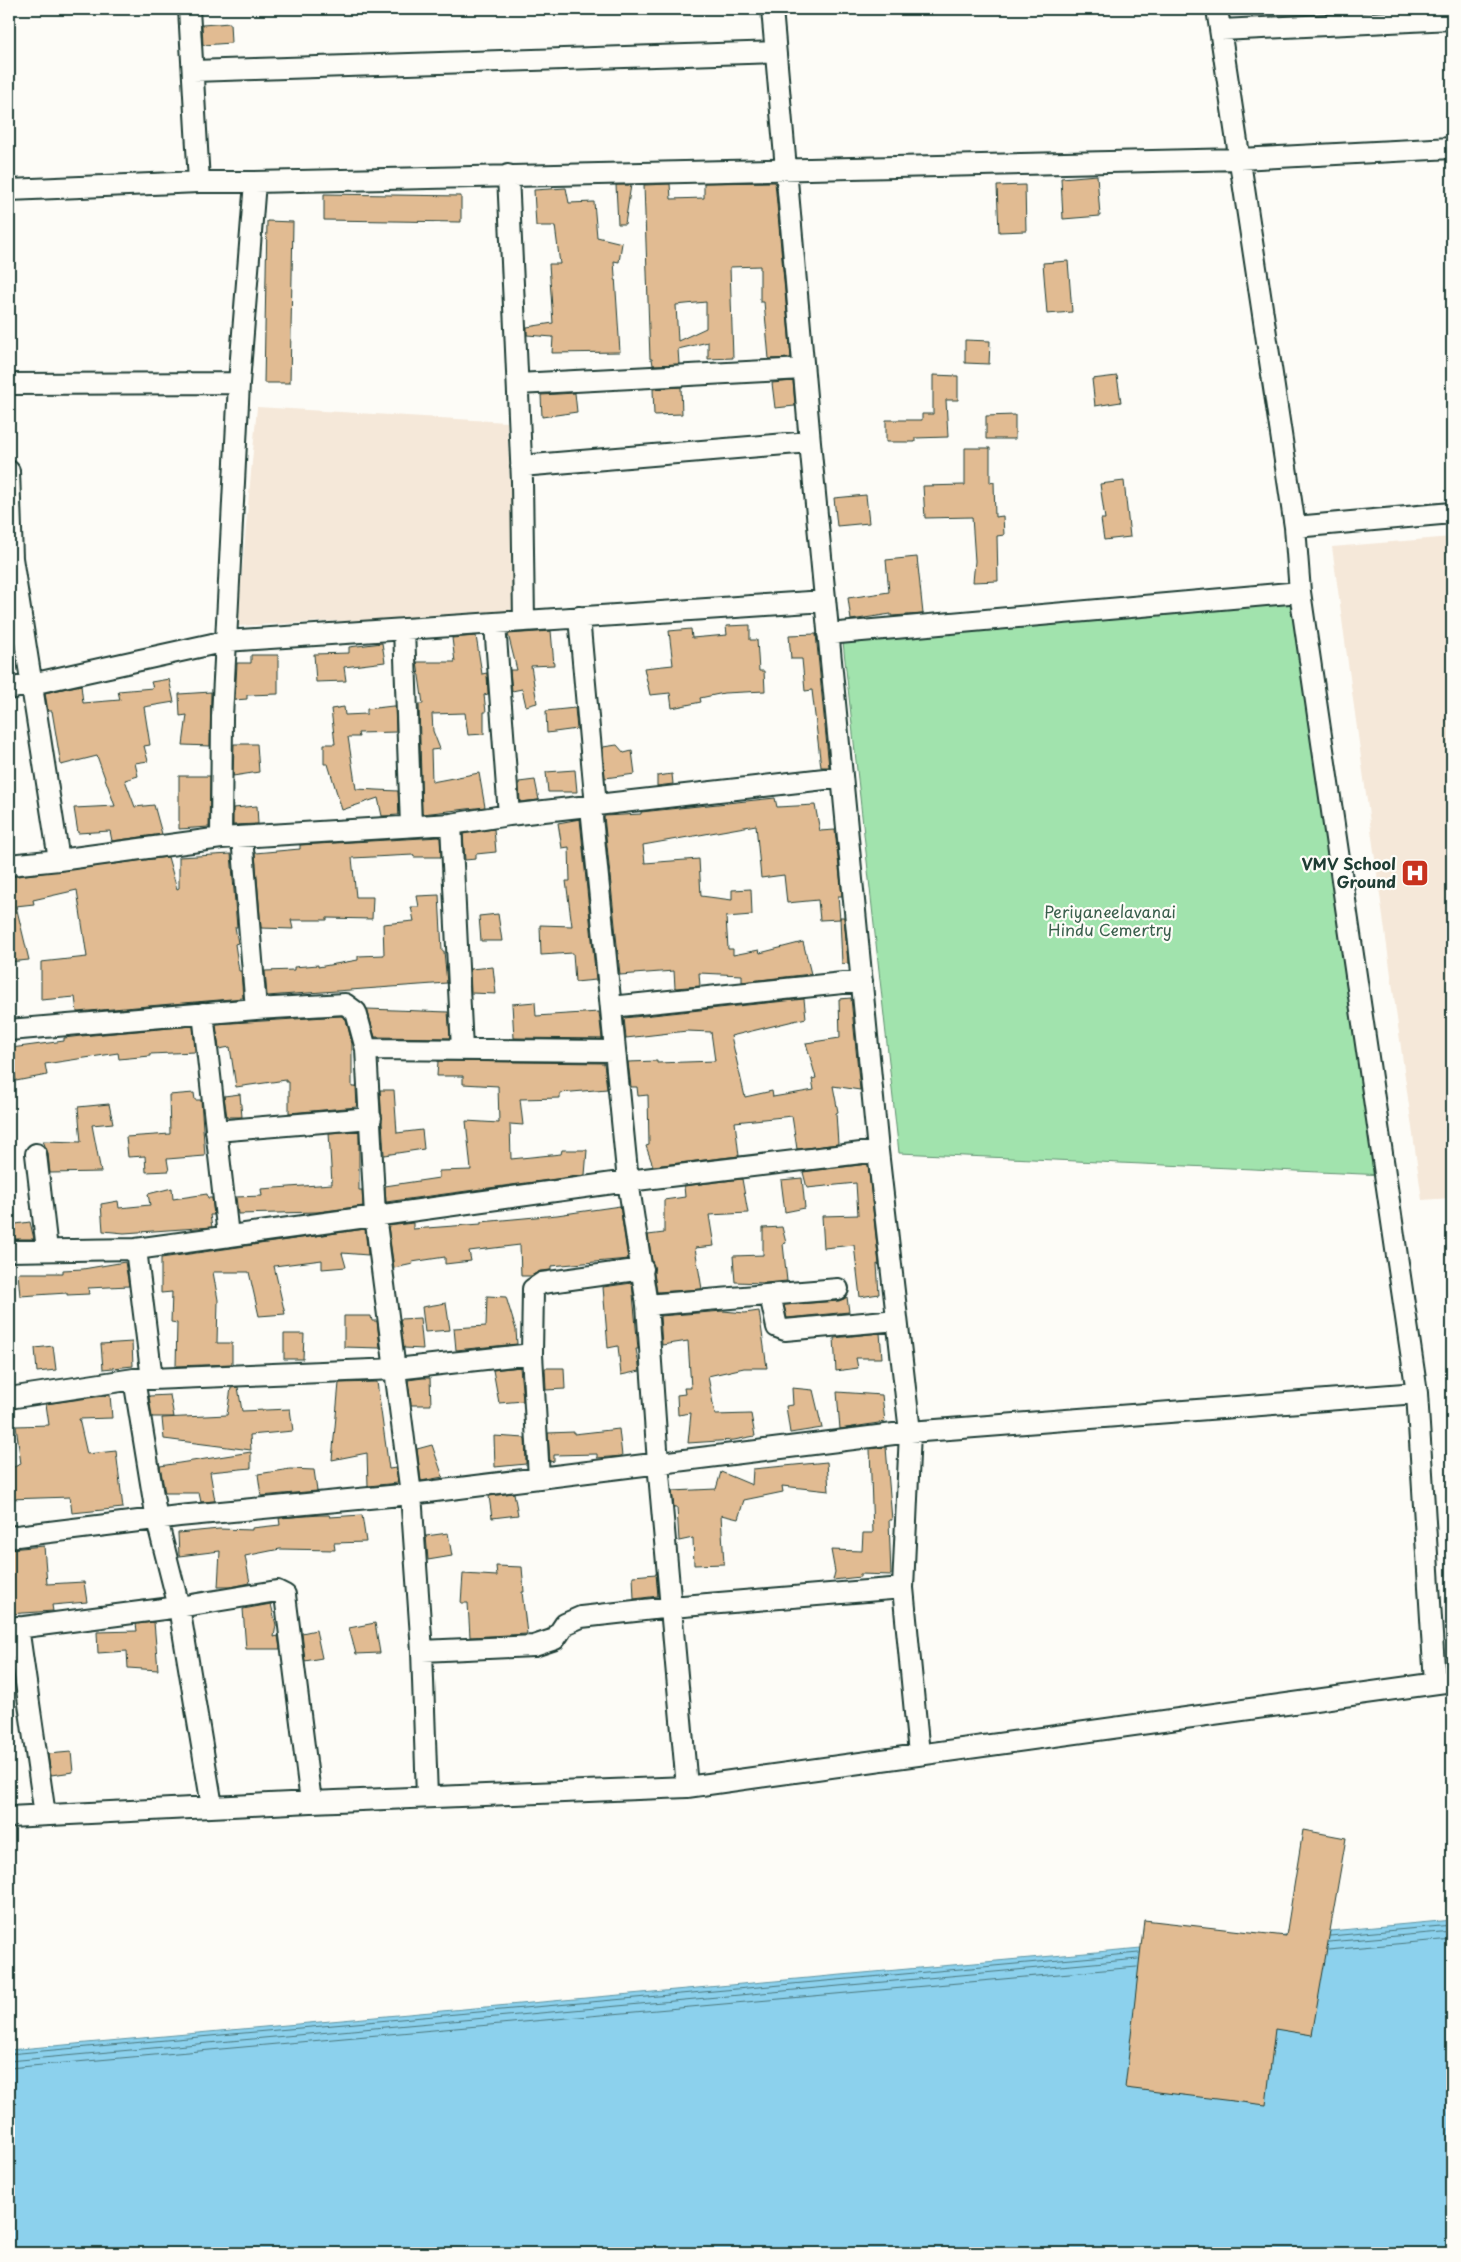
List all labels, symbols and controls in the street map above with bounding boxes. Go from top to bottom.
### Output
place label: VMV School Ground [1302,851,1396,893]
hospital icon: VMV School Ground [1400,858,1430,888]
park label: Periyaneelavanai Hindu Cemertry [1044,899,1176,941]

